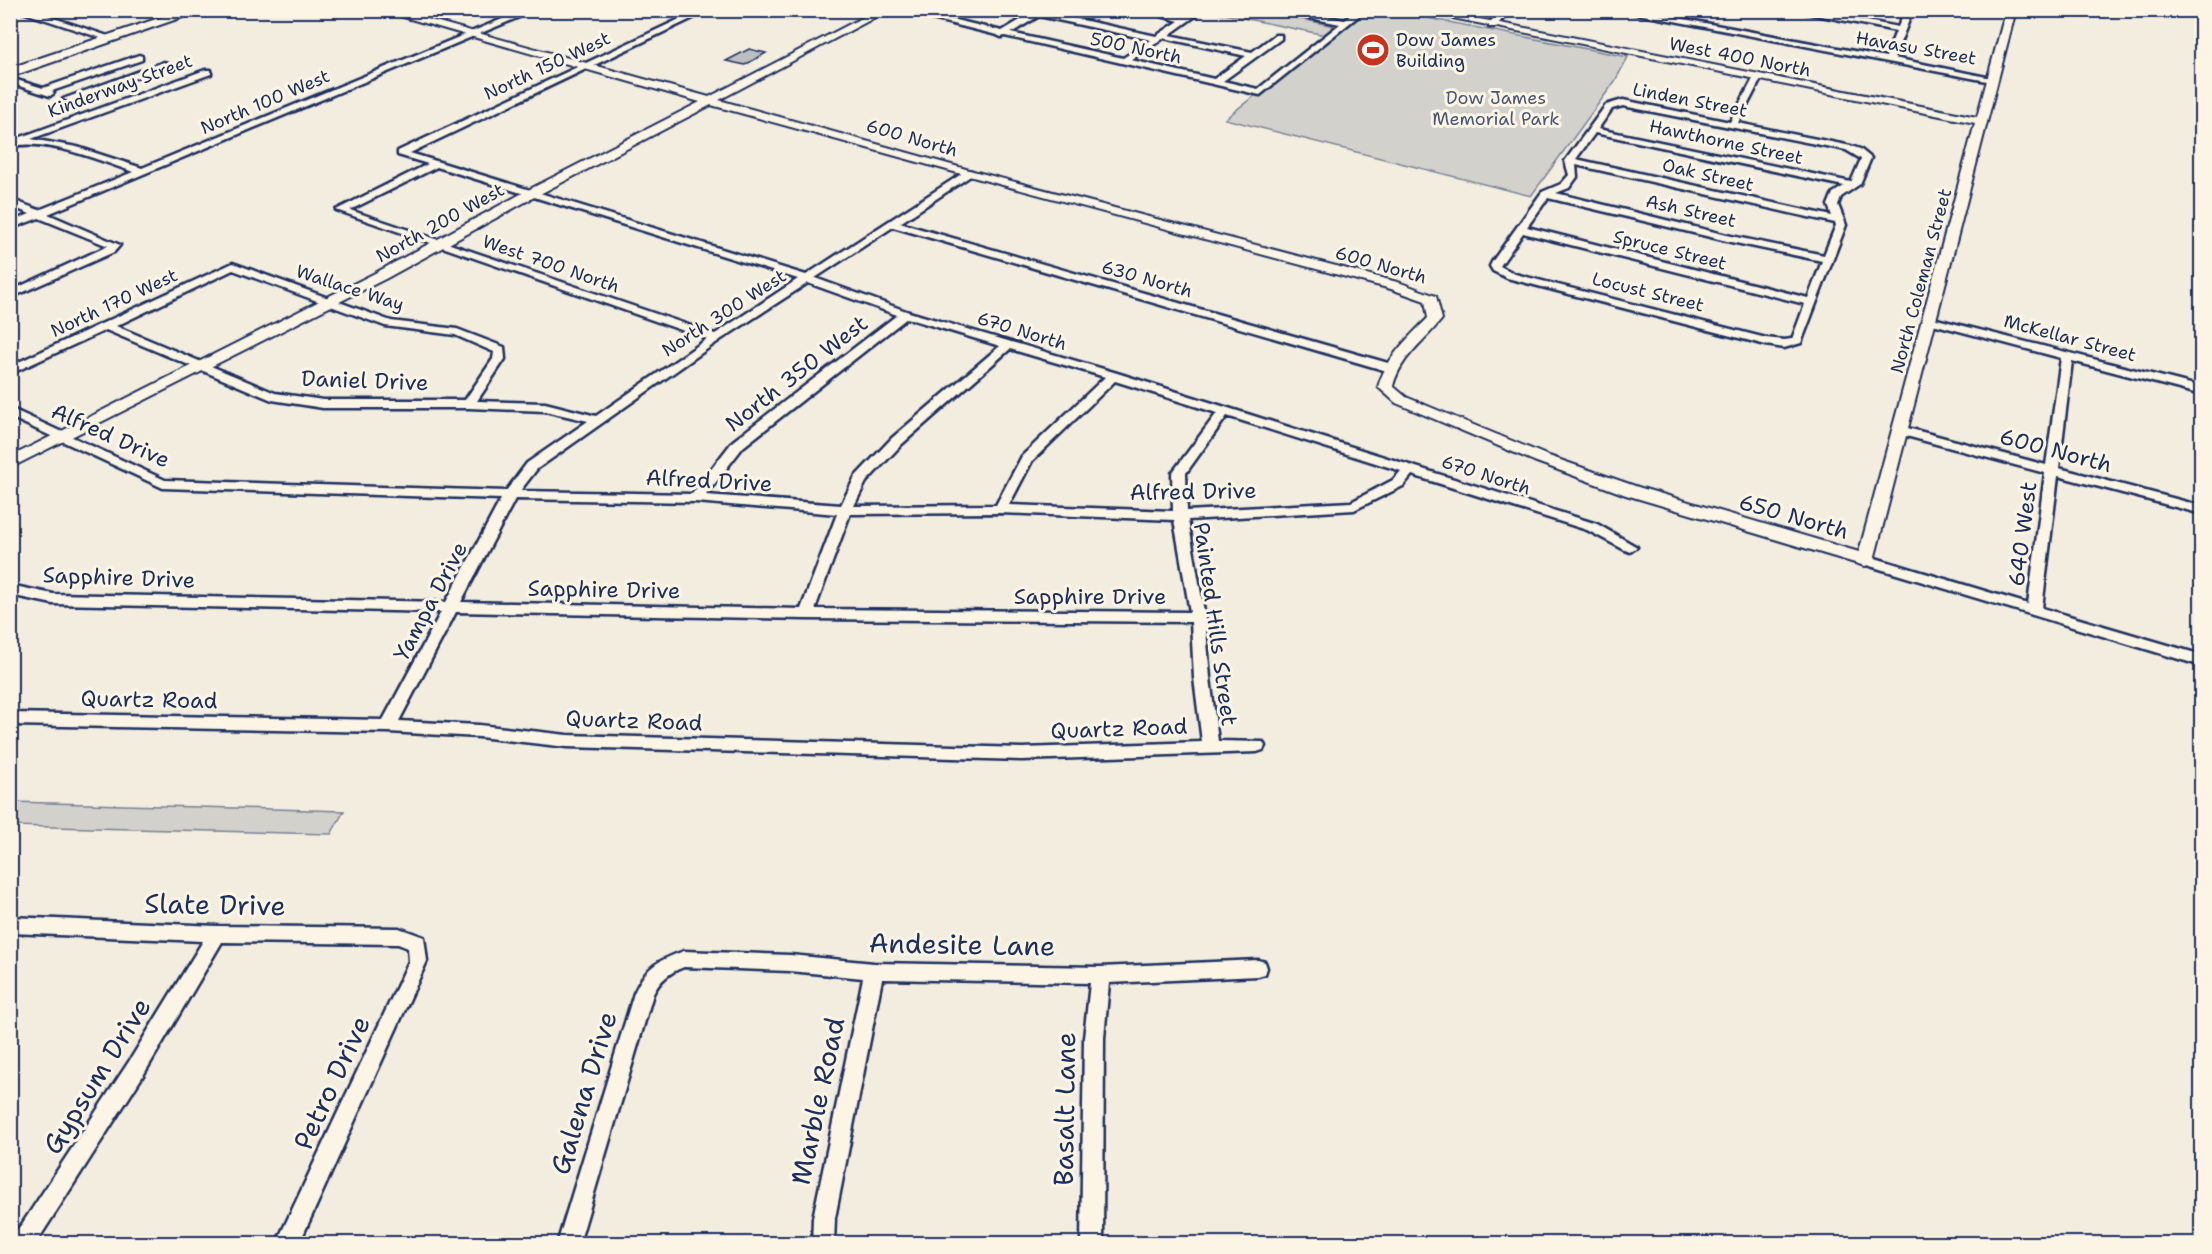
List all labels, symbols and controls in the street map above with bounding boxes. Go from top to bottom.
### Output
street label: North 150 West [480,26,614,106]
street label: Havasu Street [1854,26,1978,70]
street label: 500 North [1088,27,1184,69]
place label: Dow James Building [1396,28,1496,73]
sports icon: Dow James Building [1355,32,1391,68]
street label: West 400 North [1667,32,1813,82]
street label: Kinderway Street [44,49,196,123]
street label: North 100 West [197,64,333,140]
street label: Linden Street [1630,77,1750,123]
park label: Dow James Memorial Park [1432,86,1560,131]
street label: 600 North [863,113,961,163]
street label: Hawthorne Street [1647,114,1805,170]
street label: Oak Street [1660,153,1756,197]
street label: North 200 West [371,178,509,268]
street label: North Coleman Street [1885,186,1957,376]
street label: Ash Street [1644,189,1739,233]
street label: Spruce Street [1611,224,1729,276]
street label: West 700 North [479,229,623,299]
street label: 600 North [1332,240,1430,290]
street label: 630 North [1099,255,1195,303]
street label: Wallace Way [293,259,407,317]
street label: North 170 West [47,263,182,343]
street label: North 300 West [657,264,791,362]
street label: Locust Street [1590,267,1707,318]
street label: 670 North [974,306,1070,356]
street label: North 350 West [719,309,874,438]
street label: McKellar Street [2001,309,2139,367]
street label: Daniel Drive [301,364,429,397]
street label: Alfred Drive [47,396,175,475]
street label: 600 North [1996,422,2115,479]
street label: 670 North [1438,449,1534,501]
street label: Alfred Drive [645,463,773,498]
street label: Alfred Drive [1129,476,1257,507]
street label: 640 West [2002,480,2043,588]
street label: 650 North [1736,487,1852,546]
street label: Painted Hills Street [1187,520,1244,728]
street label: Yampa Drive [387,537,474,666]
street label: Sapphire Drive [42,560,196,595]
street label: Sapphire Drive [527,574,681,605]
street label: Sapphire Drive [1014,582,1166,611]
street label: Quartz Road [80,684,218,715]
street label: Quartz Road [565,704,703,737]
street label: Quartz Road [1050,712,1188,745]
street label: Slate Drive [144,885,286,924]
street label: Andesite Lane [869,924,1055,965]
street label: Gypsum Drive [34,990,159,1161]
street label: Galena Drive [541,1007,626,1179]
street label: Petro Drive [284,1010,379,1156]
street label: Marble Road [782,1014,853,1188]
street label: Basalt Lane [1045,1032,1084,1186]

